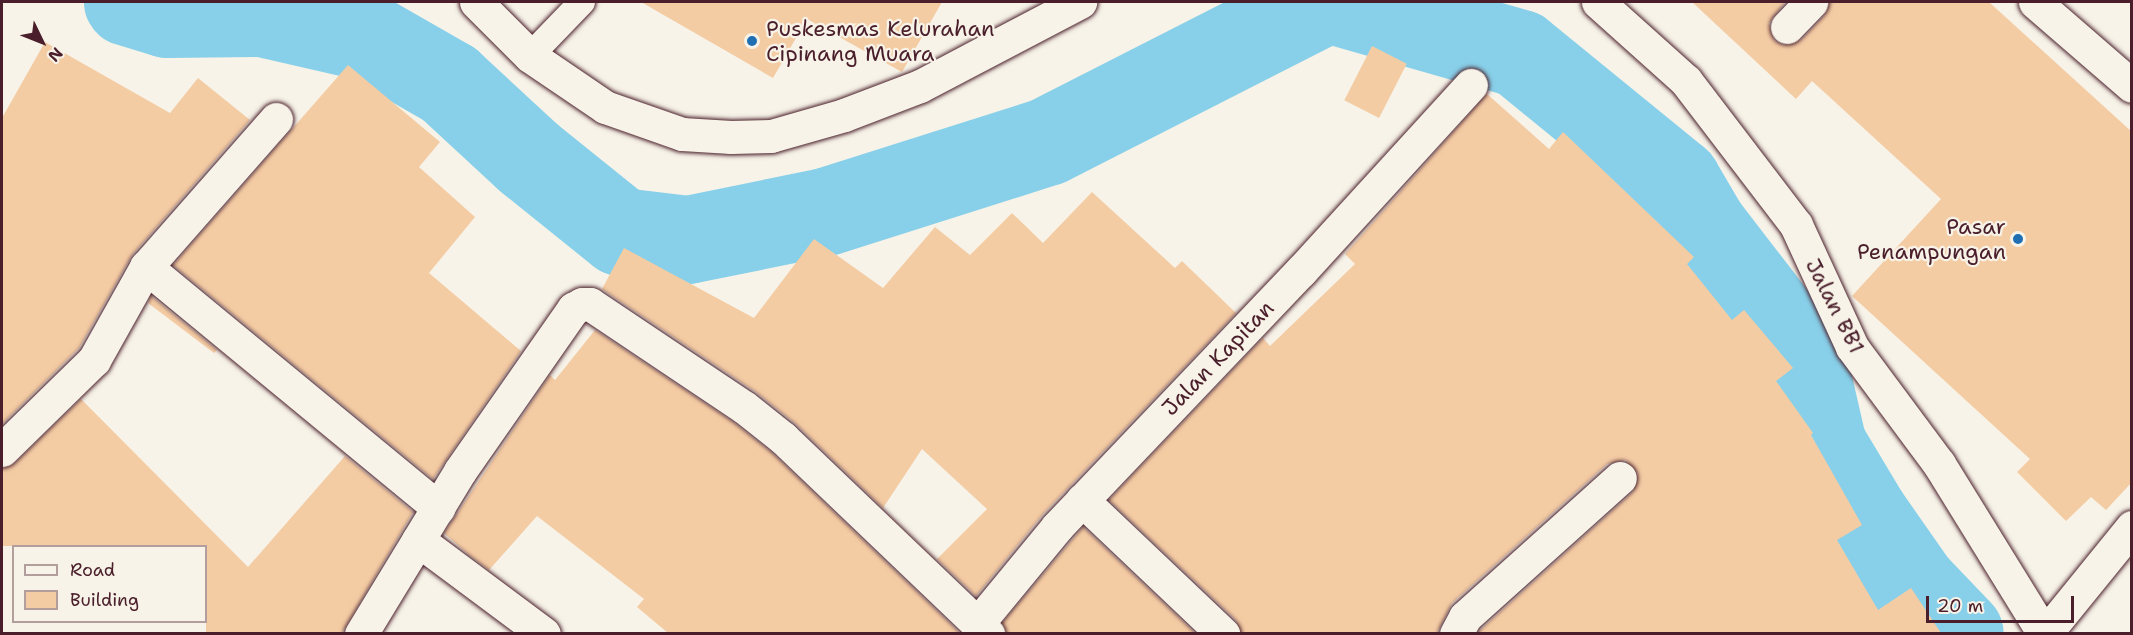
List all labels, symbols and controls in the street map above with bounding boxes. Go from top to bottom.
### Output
north arrow [12,12,72,72]
place label: Puskesmas Kelurahan Cipinang Muara [766,15,995,66]
marker: Puskesmas Kelurahan Cipinang Muara [743,32,761,50]
text: N [44,43,68,66]
place label: Pasar Penampungan [1857,213,2006,264]
marker: Pasar Penampungan [2011,232,2025,246]
street label: Jalan BB1 [1800,254,1870,358]
street label: Jalan Kapitan [1157,295,1279,421]
legend [12,545,207,623]
text: Road [70,558,115,582]
scale bar [1929,584,2078,622]
text: Building [70,588,139,612]
text: 20 m [1937,594,1983,618]

